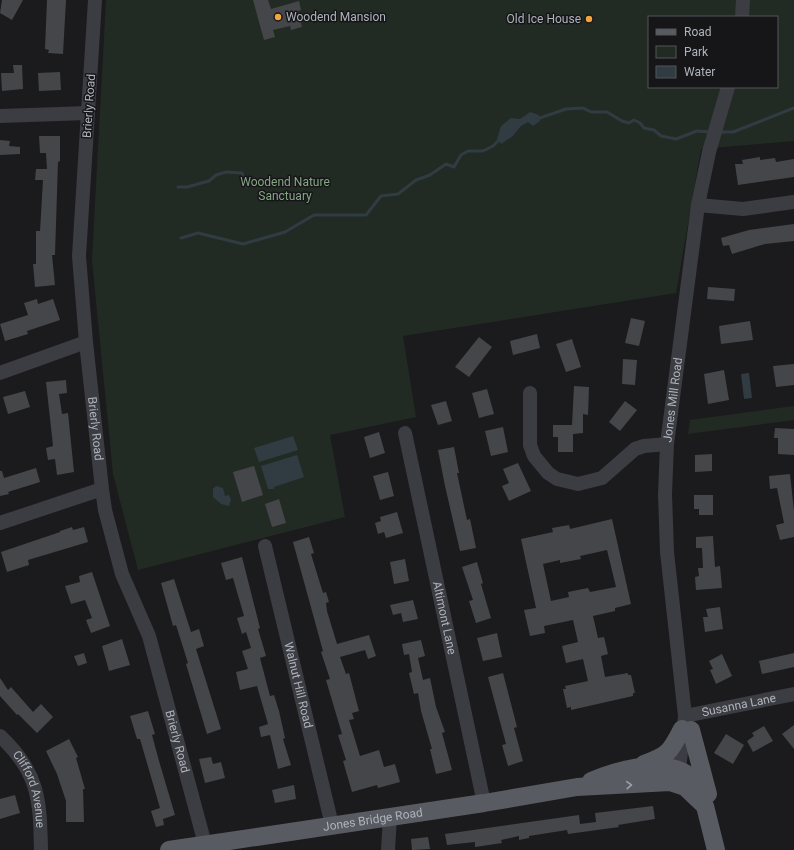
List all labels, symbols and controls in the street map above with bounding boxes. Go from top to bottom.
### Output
place label: Woodend Mansion [286,10,386,24]
marker: Woodend Mansion [273,12,283,22]
place label: Old Ice House [507,12,581,26]
marker: Old Ice House [584,14,594,24]
legend [648,16,778,88]
text: Road [684,25,712,39]
text: Park [684,45,709,59]
text: Water [684,65,715,79]
street label: Brierly Road [80,74,98,138]
park label: Woodend Nature Sanctuary [240,175,330,203]
street label: Jones Mill Road [660,357,685,443]
street label: Brierly Road [85,396,106,461]
street label: Altimont Lane [430,580,459,656]
street label: Walnut Hill Road [281,641,315,729]
street label: Susanna Lane [701,691,777,719]
street label: Brierly Road [162,709,193,774]
street label: Clifford Avenue [10,748,47,828]
one-way arrow [626,780,632,789]
street label: Jones Bridge Road [322,805,424,834]

